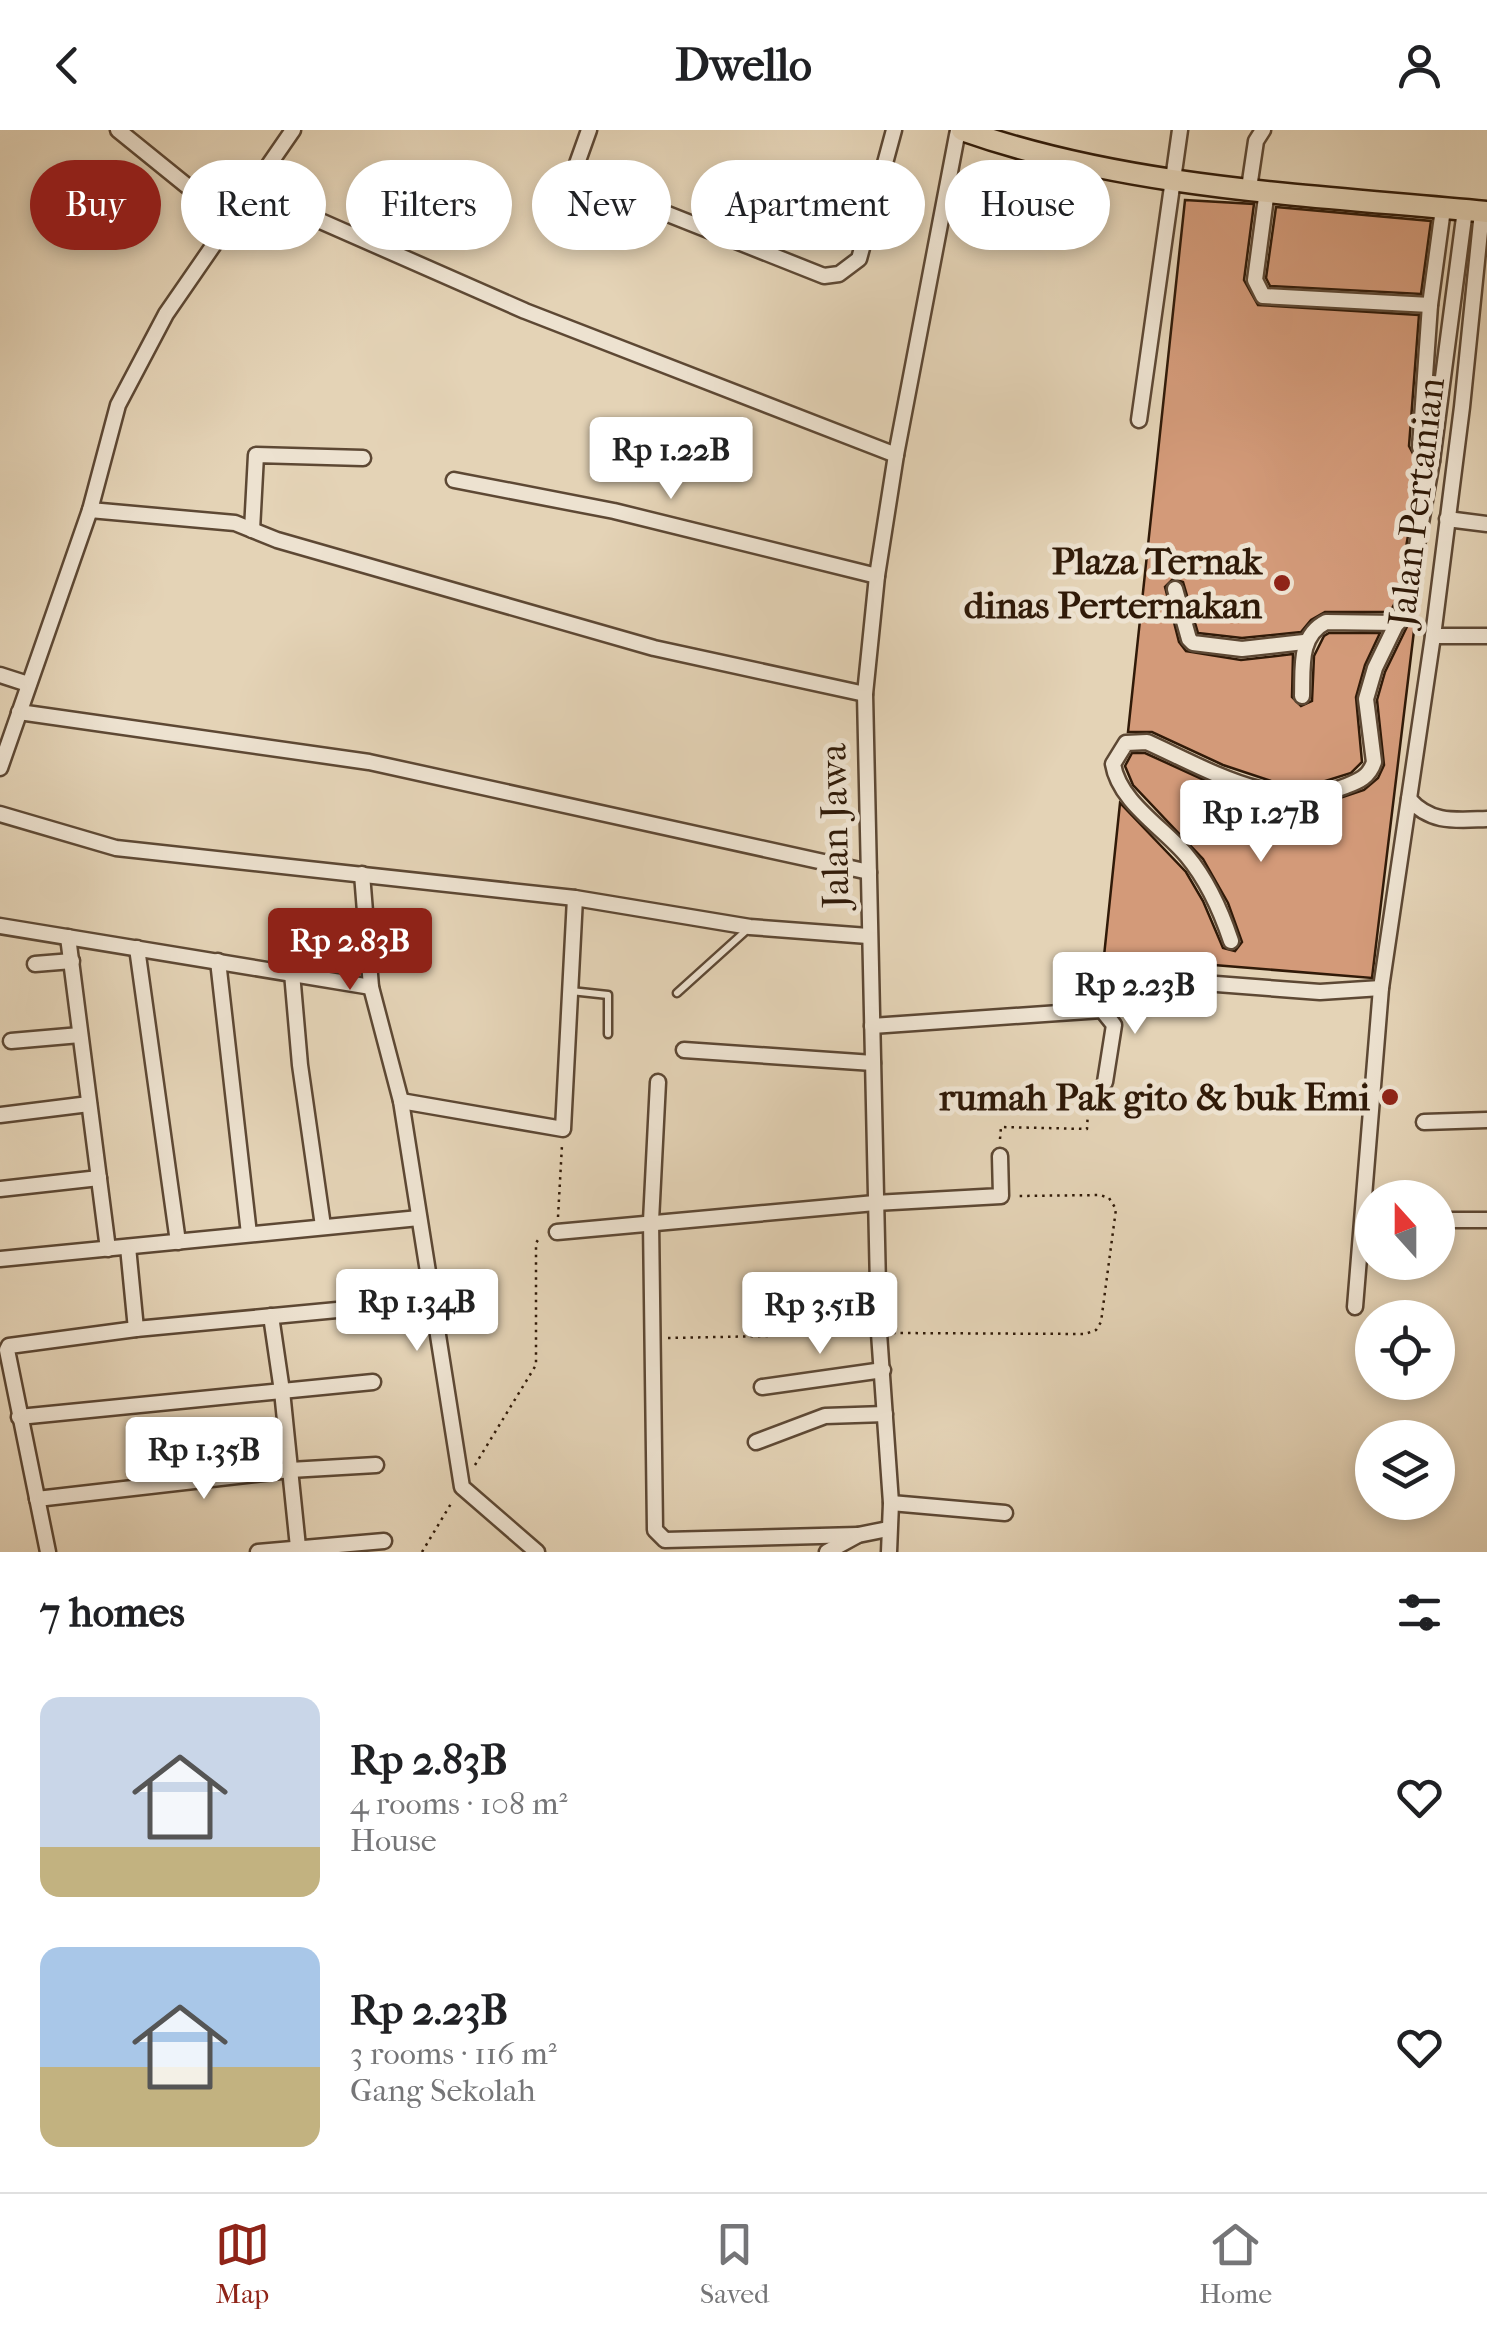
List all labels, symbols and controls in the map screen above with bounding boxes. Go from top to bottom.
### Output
icon: back [40,38,95,93]
icon: person [1392,38,1447,93]
text: Dwello [675,39,812,92]
chip: Buy [30,160,161,250]
chip: Rent [181,160,326,250]
chip: Filters [346,160,512,250]
chip: New [532,160,671,250]
chip: Apartment [691,160,925,250]
chip: House [945,160,1110,250]
street label: Jalan Pertanian [1379,375,1454,632]
pin: Rp 1.22B [568,417,774,502]
text: Rp 1.22B [612,431,730,468]
place label: Plaza Ternak dinas Perternakan [964,539,1263,628]
marker: Plaza Ternak dinas Perternakan [1271,572,1293,594]
street label: Jalan Jawa [811,743,858,912]
pin: Rp 1.27B [1158,780,1364,865]
text: Rp 1.27B [1202,794,1320,831]
pin: Rp 2.83B [247,908,453,993]
text: Rp 2.83B [290,922,410,959]
pin: Rp 2.23B [1032,952,1238,1037]
text: Rp 2.23B [1075,966,1195,1003]
place label: rumah Pak gito & buk Emi [939,1075,1371,1120]
marker: rumah Pak gito & buk Emi [1379,1086,1401,1108]
north arrow [1355,1180,1455,1280]
map controls [1355,1180,1455,1520]
pin: Rp 1.34B [314,1269,520,1354]
pin: Rp 3.51B [717,1272,923,1357]
text: Rp 1.34B [358,1283,476,1320]
text: Rp 3.51B [764,1286,876,1323]
button: locate [1355,1300,1455,1400]
pin: Rp 1.35B [101,1417,307,1502]
button: layers [1355,1420,1455,1520]
text: Rp 1.35B [148,1431,260,1468]
icon: filters [1392,1585,1447,1640]
text: 7 homes [40,1588,185,1637]
text: Rp 2.83B [350,1736,508,1785]
icon: home [120,1737,240,1857]
icon: heart [1392,1770,1447,1825]
text: 4 rooms · 108 m² [350,1785,568,1822]
text: House [350,1822,437,1859]
text: Rp 2.23B [350,1986,508,2035]
icon: home [120,1987,240,2107]
icon: heart [1392,2020,1447,2075]
text: 3 rooms · 116 m² [350,2035,557,2072]
text: Gang Sekolah [350,2072,536,2109]
tab: Map [215,2217,270,2310]
tab: Saved [700,2217,769,2310]
tab: Home [1199,2217,1272,2310]

